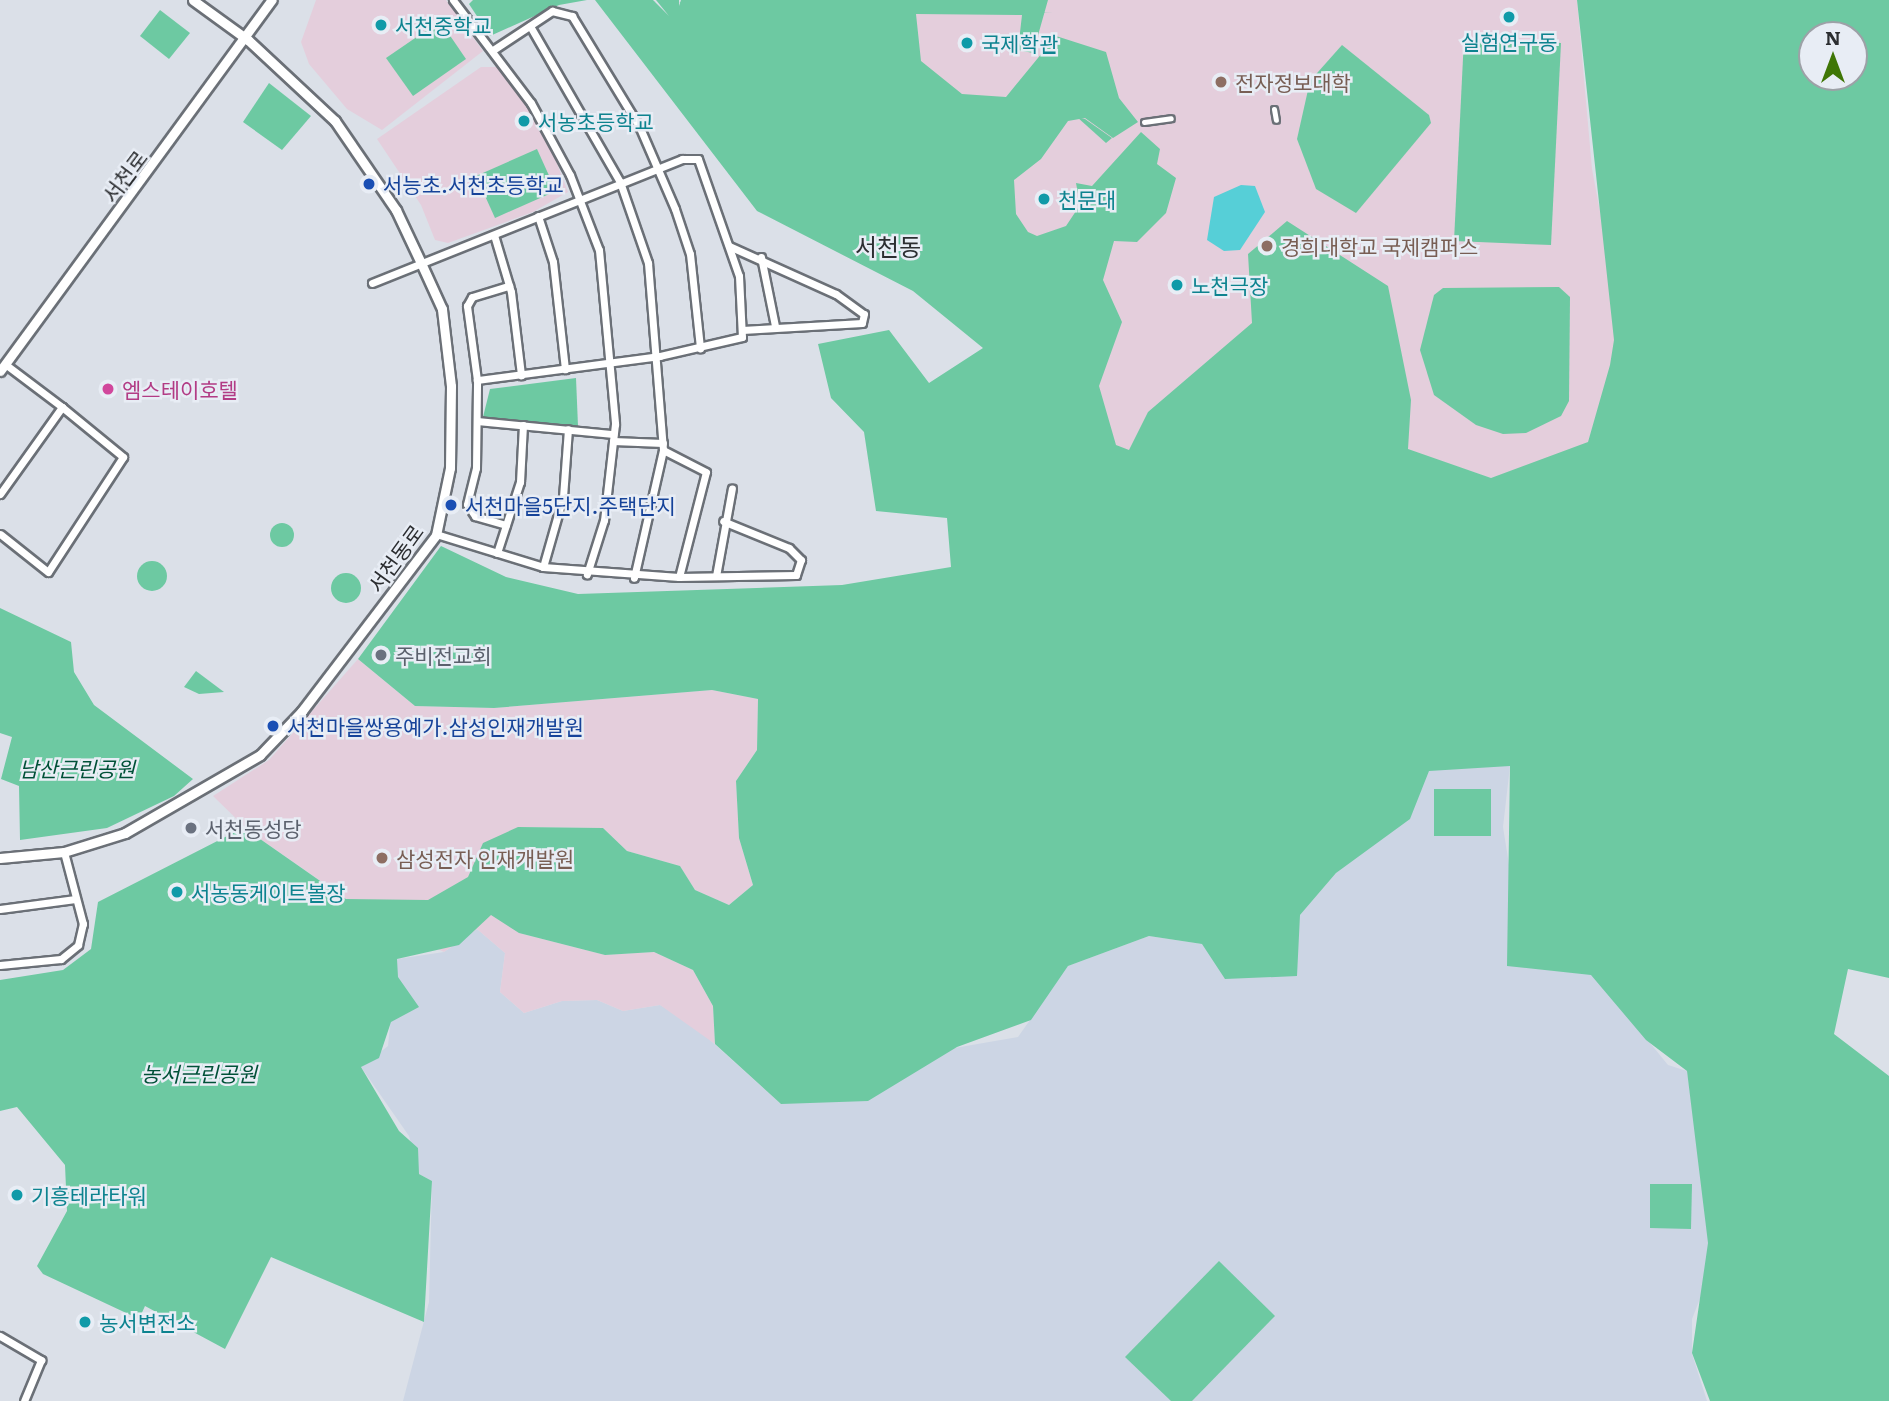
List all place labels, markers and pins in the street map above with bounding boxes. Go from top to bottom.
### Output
marker: 실험연구동 [1501,9,1517,25]
place label: 서천중학교 [395,12,492,38]
marker: 서천중학교 [373,17,389,33]
place label: 실험연구동 [1461,28,1557,54]
place label: 국제학관 [981,30,1058,56]
marker: 국제학관 [959,35,975,51]
place label: 전자정보대학 [1235,69,1351,95]
marker: 전자정보대학 [1213,74,1229,90]
place label: 서농초등학교 [538,108,654,134]
marker: 서농초등학교 [516,113,532,129]
place label: 서능초.서천초등학교 [383,171,564,197]
marker: 서능초.서천초등학교 [361,176,377,192]
place label: 천문대 [1058,186,1116,212]
marker: 천문대 [1036,191,1052,207]
place label: 경희대학교 국제캠퍼스 [1281,233,1478,259]
marker: 경희대학교 국제캠퍼스 [1259,238,1275,254]
place label: 노천극장 [1191,272,1268,298]
marker: 노천극장 [1169,277,1185,293]
place label: 엠스테이호텔 [122,376,238,402]
marker: 엠스테이호텔 [100,381,116,397]
place label: 서천마을5단지.주택단지 [465,492,676,518]
marker: 서천마을5단지.주택단지 [443,497,459,513]
place label: 주비전교회 [395,642,492,668]
marker: 주비전교회 [373,647,389,663]
place label: 서천마을쌍용예가.삼성인재개발원 [287,713,584,739]
marker: 서천마을쌍용예가.삼성인재개발원 [265,718,281,734]
place label: 서천동성당 [205,815,302,841]
marker: 서천동성당 [183,820,199,836]
place label: 삼성전자 인재개발원 [396,845,574,871]
marker: 삼성전자 인재개발원 [374,850,390,866]
place label: 서농동게이트볼장 [191,879,346,905]
marker: 서농동게이트볼장 [169,884,185,900]
place label: 기흥테라타워 [31,1182,147,1208]
marker: 기흥테라타워 [9,1187,25,1203]
place label: 농서변전소 [99,1309,196,1335]
marker: 농서변전소 [77,1314,93,1330]

